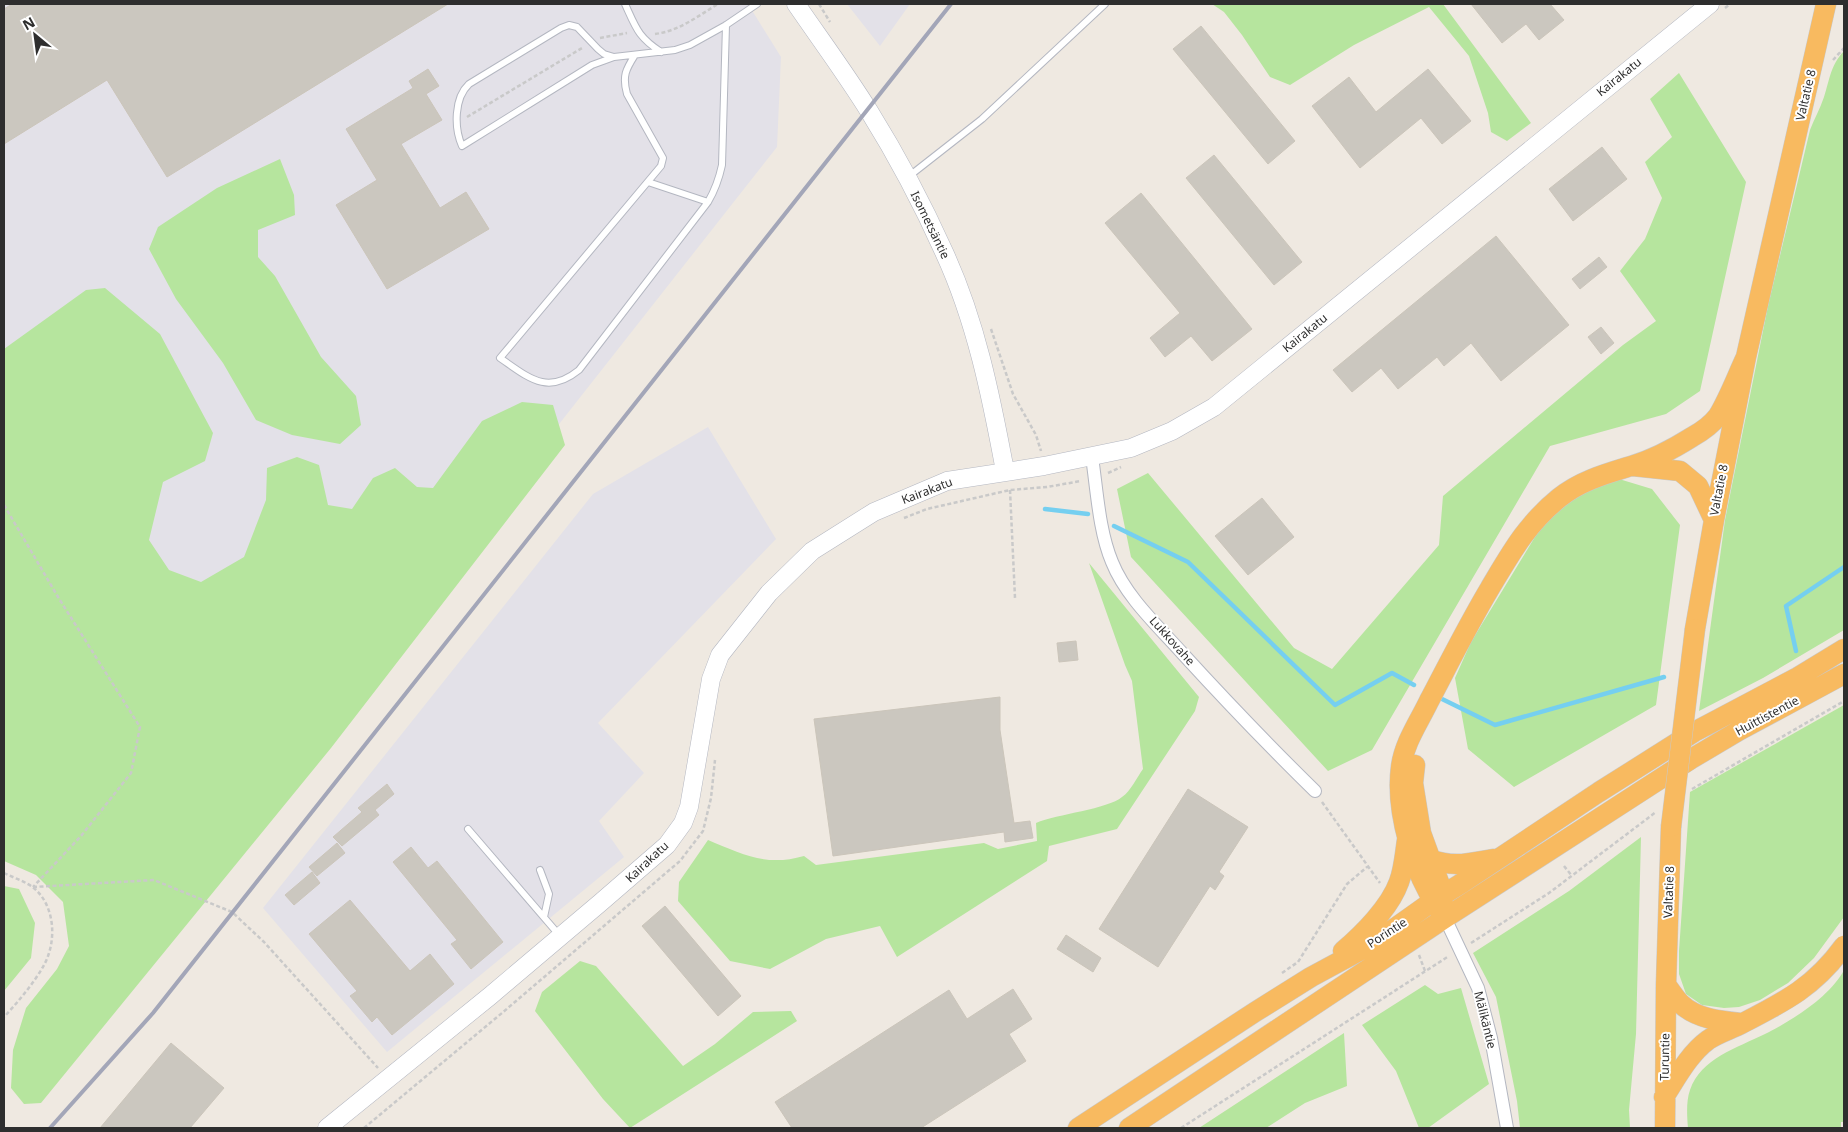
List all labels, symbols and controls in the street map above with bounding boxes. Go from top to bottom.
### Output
north arrow [10,10,60,60]
text: N [19,12,38,34]
street label: Kairakatu [1593,53,1645,100]
street label: Valtatie 8 [1791,68,1820,122]
street label: Isometsäntie [907,188,954,262]
street label: Kairakatu [1279,309,1331,356]
street label: Valtatie 8 [1705,463,1732,517]
street label: Kairakatu [899,473,955,508]
street label: Lukkovahe [1146,612,1199,669]
street label: Huittistentie [1732,692,1802,739]
street label: Kairakatu [621,837,672,886]
street label: Valtatie 8 [1659,866,1678,918]
street label: Porintie [1364,913,1410,952]
street label: Mälikäntie [1470,989,1501,1051]
street label: Turuntie [1656,1033,1673,1081]

